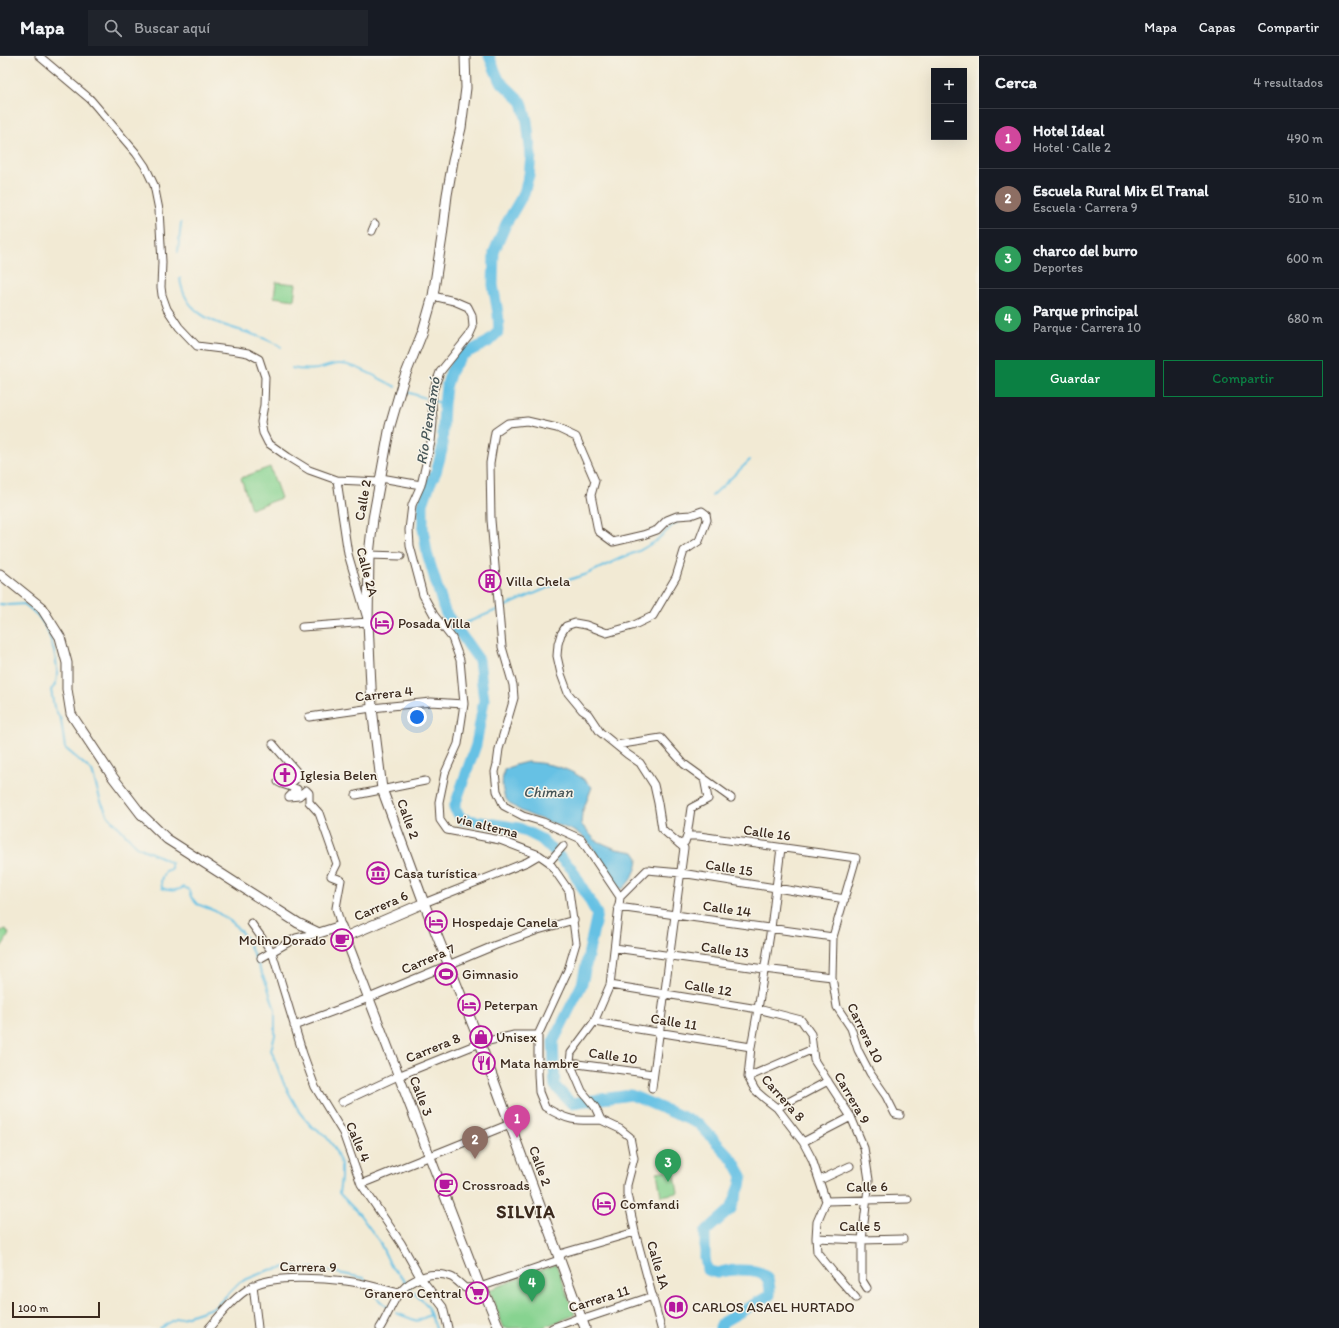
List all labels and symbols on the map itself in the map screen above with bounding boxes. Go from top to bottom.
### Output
water label: Río Piendamó [412,375,444,466]
street label: Calle 2 [351,478,375,522]
street label: Calle 2A [352,545,382,599]
building icon: Villa Chela [477,568,503,594]
place label: Villa Chela [506,573,571,590]
hotel icon: Posada Villa [369,610,395,636]
place label: Posada Villa [398,615,471,632]
street label: Carrera 4 [354,682,414,705]
your location [407,707,427,727]
church icon: Iglesia Belen [272,762,298,788]
place label: Iglesia Belen [300,767,378,784]
water label: Chiman [523,783,573,801]
street label: Calle 2 [393,797,423,842]
street label: via alterna [454,810,520,842]
street label: Calle 16 [742,821,792,845]
street label: Calle 15 [704,856,754,880]
museum icon: Casa turística [365,860,391,886]
place label: Casa turística [394,865,477,882]
street label: Carrera 6 [351,887,411,925]
street label: Calle 14 [702,897,753,921]
hotel icon: Hospedaje Canela [423,909,449,935]
place label: Hospedaje Canela [452,914,559,931]
cafe icon: Molino Dorado [329,927,355,953]
place label: Molino Dorado [239,932,326,949]
street label: Calle 13 [700,938,750,962]
street label: Carrera 7 [399,940,457,978]
sports icon: Gimnasio [433,961,459,987]
place label: Gimnasio [462,966,518,983]
street label: Calle 12 [683,976,734,1000]
hotel icon: Peterpan [456,992,482,1018]
place label: Peterpan [484,997,538,1014]
street label: Carrera 10 [843,1000,887,1066]
street label: Calle 11 [649,1010,699,1034]
shop icon: Unisex [468,1024,494,1050]
street label: Carrera 8 [403,1029,463,1067]
place label: Unisex [496,1029,537,1046]
street label: Calle 10 [587,1044,639,1068]
restaurant icon: Mata hambre [471,1050,497,1076]
place label: Mata hambre [500,1055,579,1072]
street label: Carrera 9 [830,1069,874,1127]
street label: Carrera 8 [757,1071,809,1125]
street label: Calle 3 [406,1074,437,1119]
pin: 1 [504,1105,530,1138]
street label: Calle 4 [342,1119,374,1165]
pin: 2 [462,1126,488,1159]
street label: Calle 2 [525,1144,555,1189]
pin: 3 [655,1149,681,1182]
cafe icon: Crossroads [433,1172,459,1198]
place label: Crossroads [462,1177,530,1194]
street label: Calle 6 [846,1178,888,1196]
hotel icon: Comfandi [591,1191,617,1217]
place label: Comfandi [620,1196,679,1213]
district label: SILVIA [496,1201,556,1223]
street label: Calle 5 [839,1218,881,1235]
street label: Calle 1A [643,1239,673,1291]
street label: Carrera 9 [279,1258,337,1276]
pin: 4 [519,1269,545,1302]
supermarket icon: Granero Central [464,1280,490,1306]
street label: Carrera 11 [567,1282,632,1316]
place label: Granero Central [364,1285,462,1302]
library icon: CARLOS ASAEL HURTADO [663,1294,689,1320]
place label: CARLOS ASAEL HURTADO [692,1299,855,1316]
scale bar [12,1300,100,1319]

